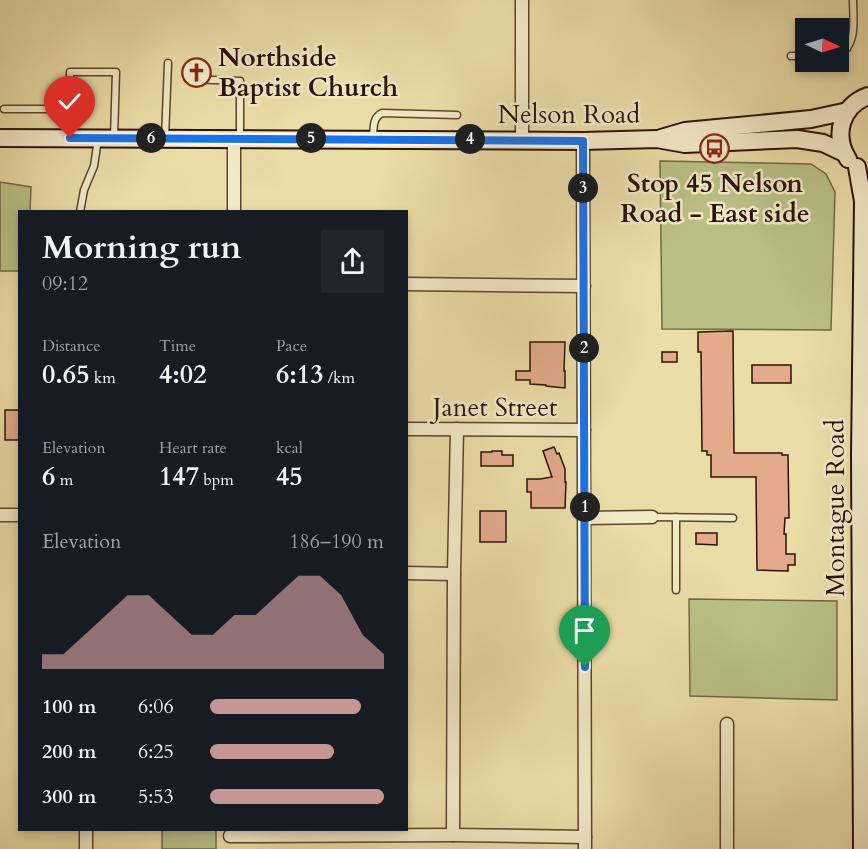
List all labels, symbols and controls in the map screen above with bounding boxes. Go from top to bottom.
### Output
north arrow [795,18,849,72]
map controls [795,18,849,72]
place label: Northside Baptist Church [218,40,398,105]
church icon: Northside Baptist Church [181,56,213,88]
pin [44,76,95,138]
icon: check [53,85,86,118]
street label: Nelson Road [498,97,640,132]
pin: 6 [136,123,166,153]
pin: 5 [296,123,326,153]
pin: 4 [455,124,485,154]
text: 6 [147,127,155,149]
text: 5 [307,127,315,149]
text: 4 [466,128,474,150]
bus stop icon: Stop 45 Nelson Road - East side [699,133,731,165]
place label: Stop 45 Nelson Road - East side [620,166,810,231]
pin: 3 [568,173,598,203]
text: 3 [579,177,587,199]
text: Morning run [42,225,242,270]
button: share [321,230,384,293]
text: 09:12 [42,270,88,297]
pin: 2 [569,333,599,363]
text: Distance [42,335,100,357]
text: Time [159,335,196,357]
text: Pace [276,335,307,357]
text: 2 [580,337,588,359]
text: 0.65 [42,357,90,392]
text: 4:02 [159,357,207,392]
text: 6:13 [276,357,324,392]
text: km [90,367,116,389]
text: /km [324,367,355,389]
street label: Janet Street [429,390,557,425]
street label: Montague Road [818,419,853,597]
text: Elevation [42,437,106,459]
text: Heart rate [159,437,227,459]
text: kcal [276,437,303,459]
text: 6 [42,459,55,494]
text: 147 [159,459,199,494]
text: 45 [276,459,303,494]
text: m [55,469,73,491]
text: bpm [199,469,234,491]
pin: 1 [570,492,600,522]
text: 1 [581,496,589,518]
text: Elevation [42,528,121,555]
text: 186–190 m [289,528,384,555]
pin [559,605,610,667]
icon: arrive [568,614,601,647]
text: 100 m [42,693,97,720]
text: 6:06 [138,693,174,720]
text: 200 m [42,738,97,765]
text: 6:25 [138,738,174,765]
text: 300 m [42,783,97,810]
text: 5:53 [138,783,174,810]

